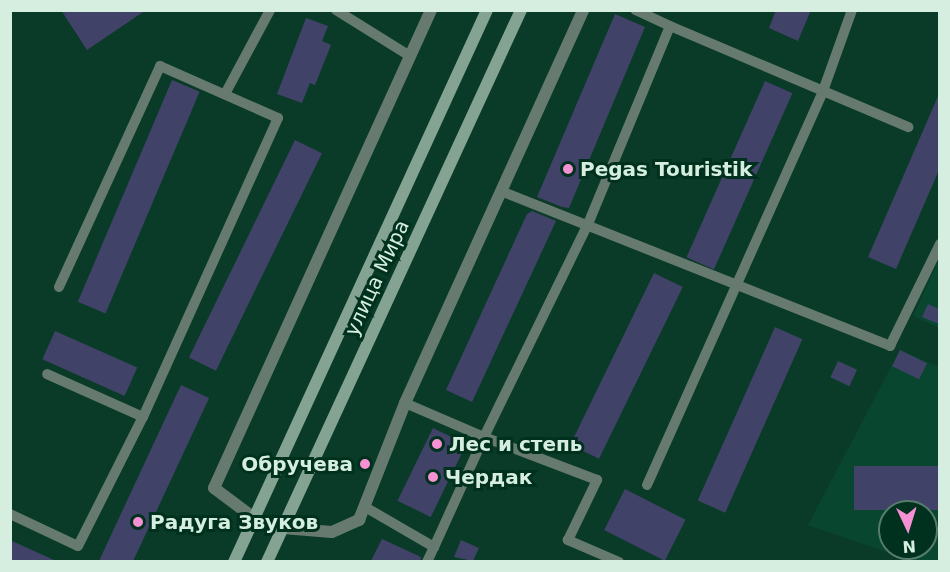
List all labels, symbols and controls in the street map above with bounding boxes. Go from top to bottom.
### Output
place label: Pegas Touristik [580,157,752,181]
marker: Pegas Touristik [561,162,575,176]
street label: улица Мира [340,216,414,340]
place label: Лес и степь [449,432,582,456]
marker: Лес и степь [430,437,444,451]
place label: Обручева [241,452,353,476]
marker: Обручева [358,457,372,471]
place label: Чердак [445,465,532,489]
marker: Чердак [426,470,440,484]
north arrow [878,500,938,560]
place label: Радуга Звуков [150,510,318,534]
marker: Радуга Звуков [131,515,145,529]
text: N [902,537,917,556]

